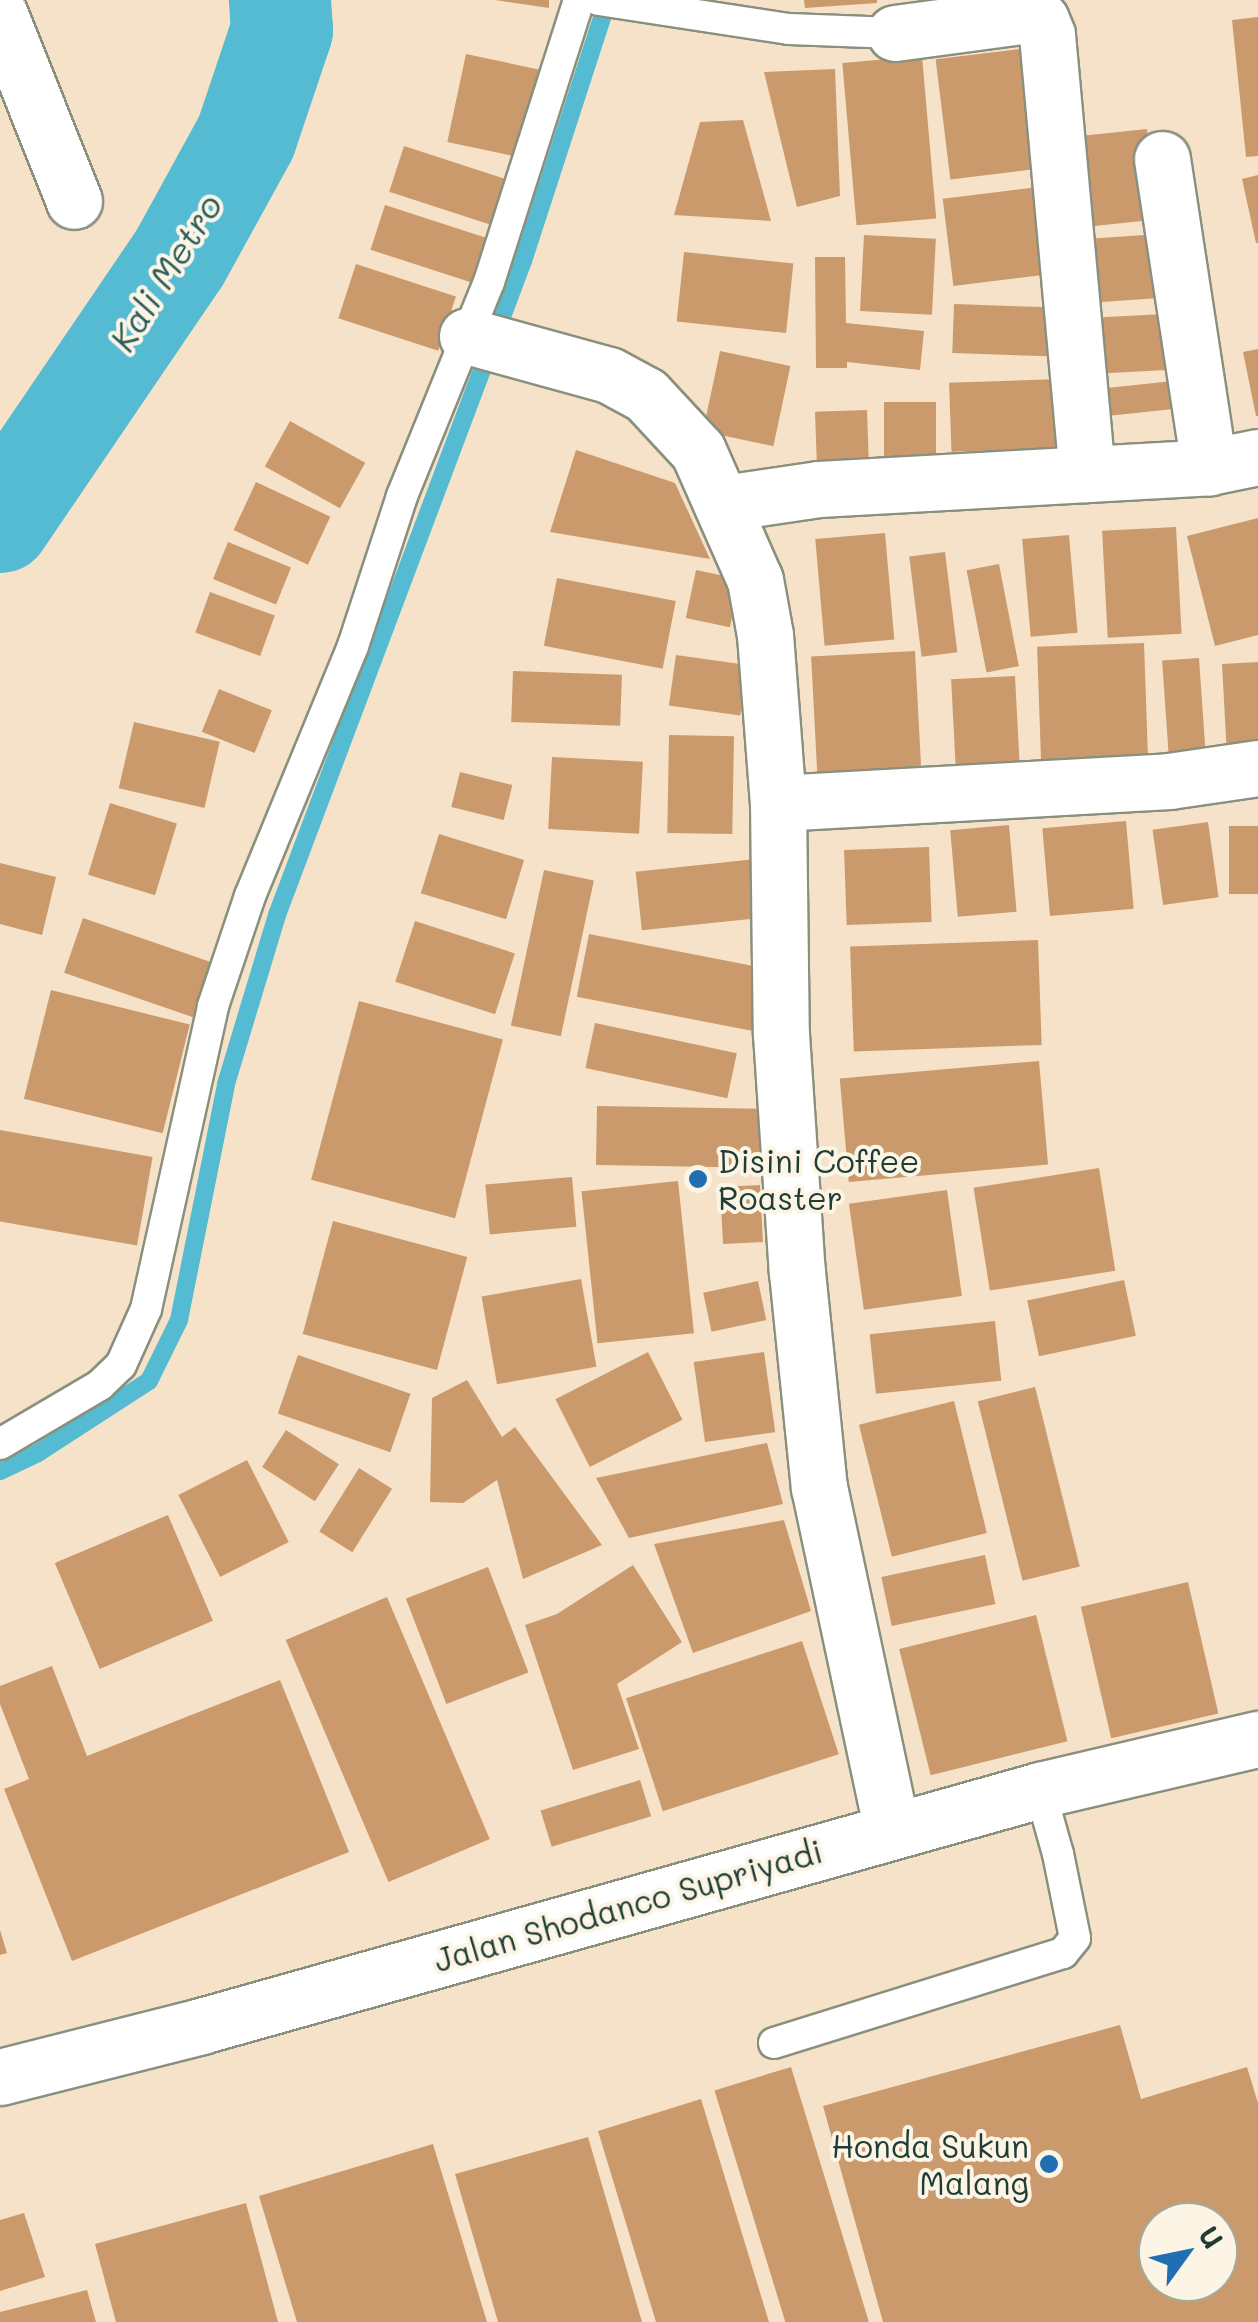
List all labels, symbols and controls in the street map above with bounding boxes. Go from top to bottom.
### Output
water label: Kali Metro [100,186,230,358]
place label: Disini Coffee Roaster [718,1142,919,1217]
marker: Disini Coffee Roaster [687,1168,709,1190]
street label: Jalan Shodanco Supriyadi [429,1831,827,1979]
place label: Honda Sukun Malang [831,2127,1029,2202]
marker: Honda Sukun Malang [1038,2153,1060,2175]
north arrow [1138,2202,1238,2302]
text: U [1191,2219,1232,2255]

